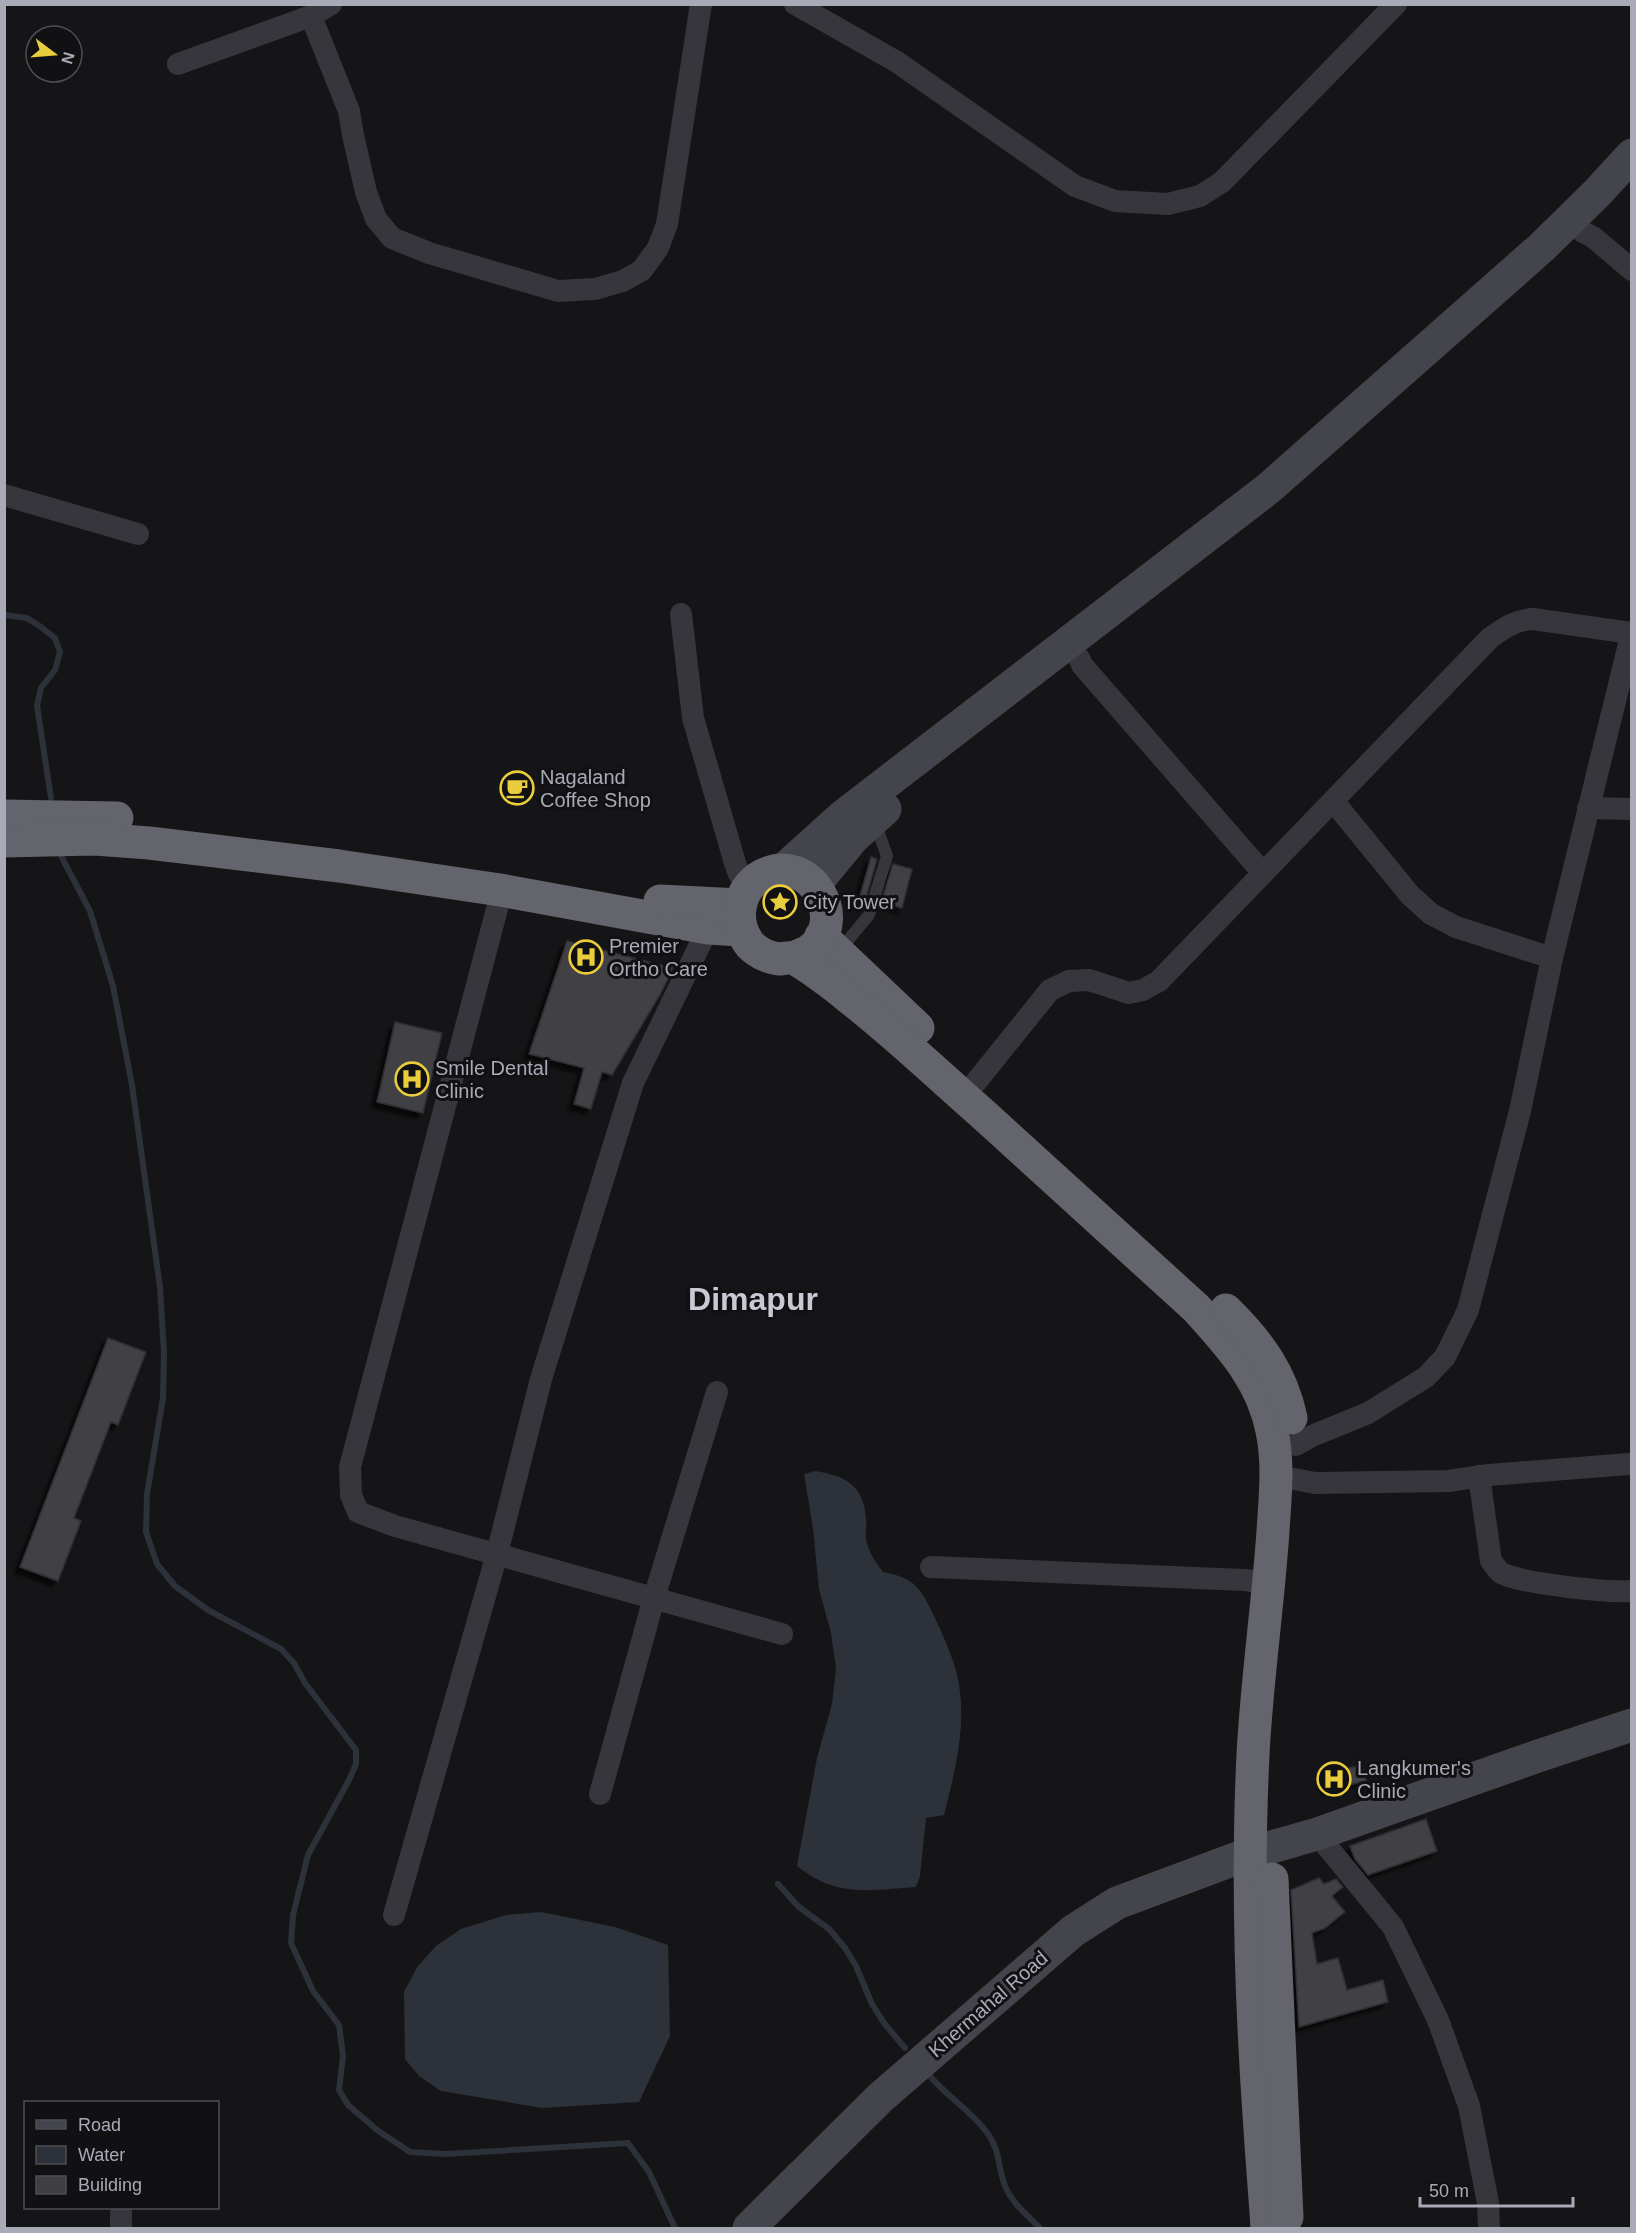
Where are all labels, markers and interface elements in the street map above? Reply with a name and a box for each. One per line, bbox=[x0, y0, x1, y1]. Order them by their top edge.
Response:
north arrow bbox=[24, 24, 84, 84]
text: N bbox=[58, 50, 78, 66]
place label: Nagaland Coffee Shop bbox=[540, 766, 651, 811]
cafe icon: Nagaland Coffee Shop bbox=[499, 770, 535, 806]
place icon: City Tower bbox=[762, 884, 798, 920]
place label: City Tower bbox=[803, 891, 896, 913]
place label: Premier Ortho Care bbox=[609, 935, 708, 980]
hospital icon: Premier Ortho Care bbox=[568, 939, 604, 975]
place label: Smile Dental Clinic bbox=[435, 1057, 548, 1102]
hospital icon: Smile Dental Clinic bbox=[394, 1061, 430, 1097]
district label: Dimapur bbox=[688, 1281, 818, 1317]
place label: Langkumer's Clinic bbox=[1357, 1757, 1471, 1802]
hospital icon: Langkumer's Clinic bbox=[1316, 1761, 1352, 1797]
street label: Khermahal Road bbox=[924, 1946, 1052, 2062]
legend bbox=[24, 2101, 219, 2209]
text: Road bbox=[78, 2115, 121, 2135]
text: Water bbox=[78, 2145, 125, 2165]
scale bar bbox=[1420, 2170, 1573, 2208]
text: Building bbox=[78, 2175, 142, 2195]
text: 50 m bbox=[1429, 2181, 1469, 2201]

